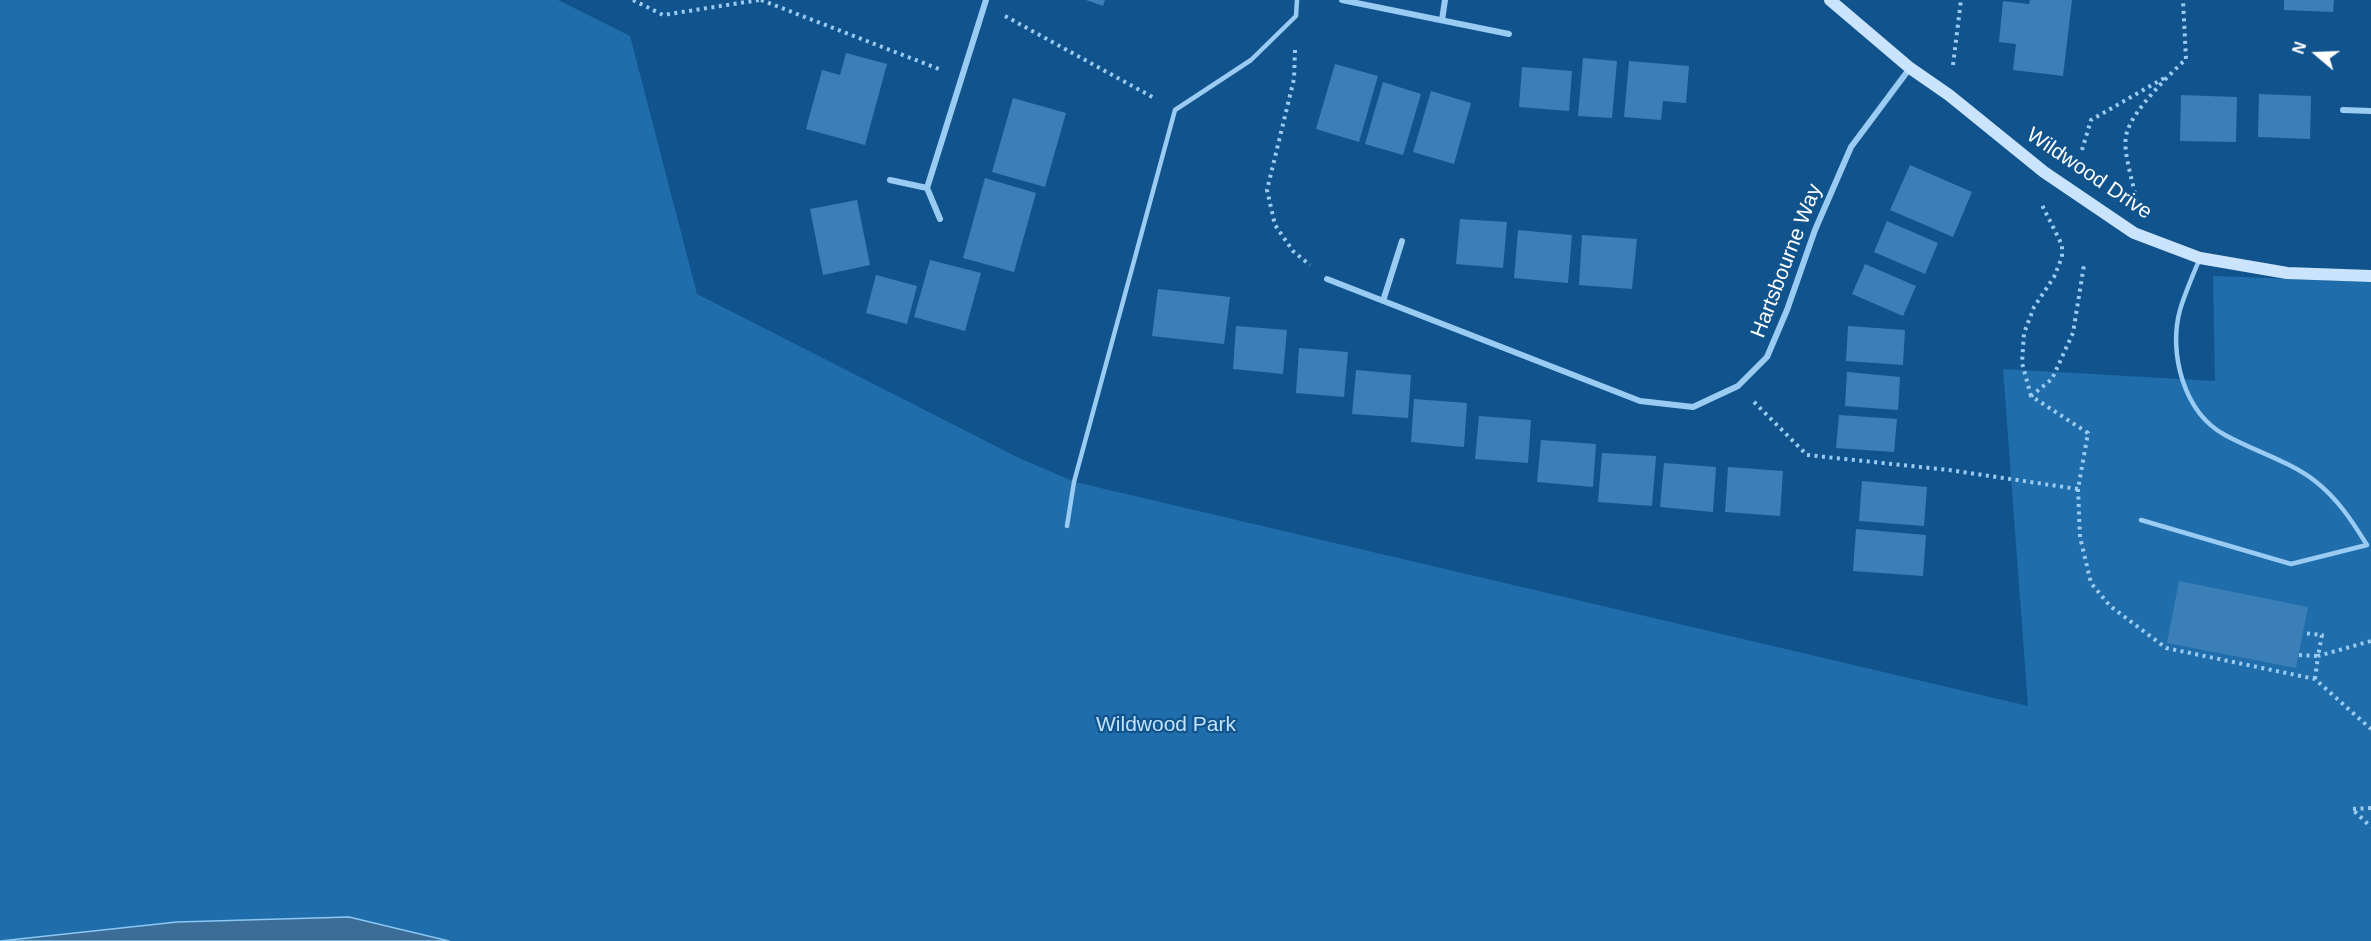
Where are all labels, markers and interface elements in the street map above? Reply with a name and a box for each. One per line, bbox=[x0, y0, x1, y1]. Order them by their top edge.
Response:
north arrow bbox=[2287, 24, 2347, 84]
text: N bbox=[2290, 40, 2309, 56]
street label: Wildwood Drive bbox=[2021, 123, 2157, 225]
street label: Hartsbourne Way bbox=[1746, 181, 1828, 341]
park label: Wildwood Park bbox=[1096, 712, 1236, 738]

